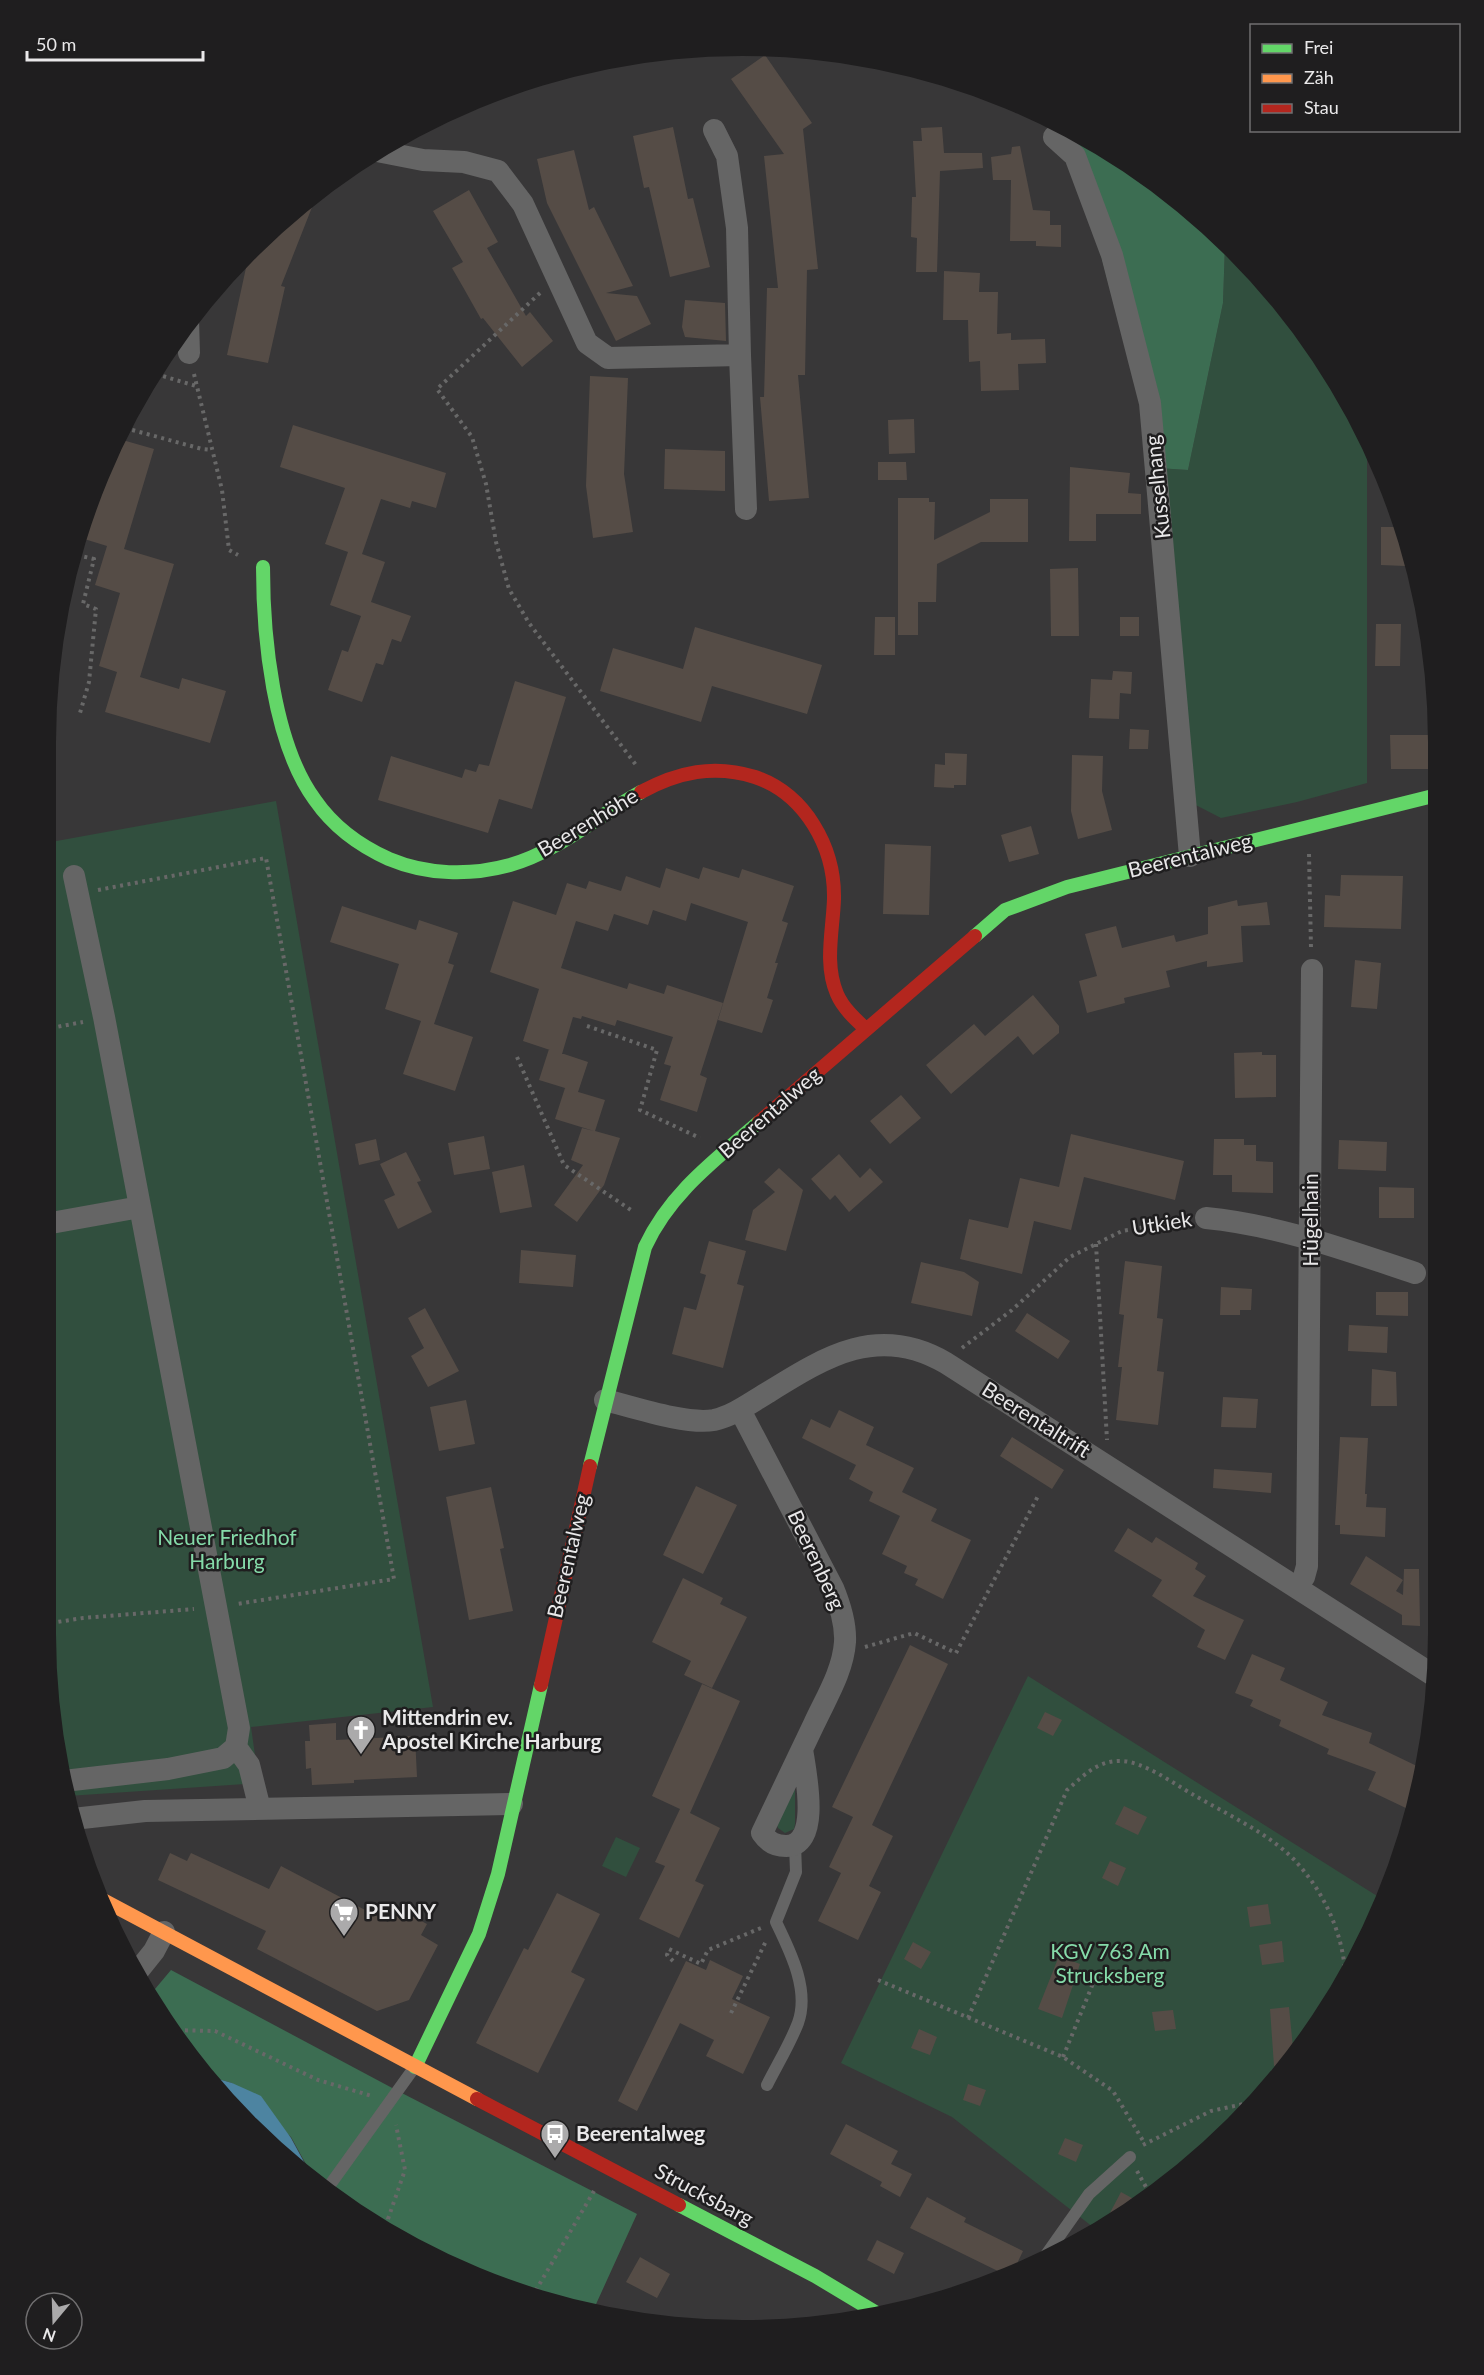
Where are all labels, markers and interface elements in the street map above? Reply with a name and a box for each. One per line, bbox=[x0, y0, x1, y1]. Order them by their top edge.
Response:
scale bar bbox=[27, 24, 202, 62]
legend bbox=[1250, 24, 1460, 132]
text: 50 m bbox=[36, 33, 76, 55]
text: Frei bbox=[1304, 36, 1333, 58]
text: Zäh bbox=[1304, 66, 1334, 88]
text: Stau bbox=[1304, 96, 1339, 118]
street label: Kusselhang bbox=[1139, 434, 1174, 540]
street label: Beerenhöhe bbox=[533, 782, 642, 861]
street label: Beerentalweg bbox=[1125, 827, 1254, 882]
street label: Beerentalweg bbox=[713, 1061, 825, 1163]
street label: Hügelhain bbox=[1297, 1173, 1322, 1267]
street label: Utkiek bbox=[1130, 1205, 1194, 1240]
street label: Beerentaltrift bbox=[978, 1376, 1096, 1462]
street label: Beerentalweg bbox=[541, 1491, 594, 1620]
street label: Beerenberg bbox=[783, 1506, 851, 1613]
park label: Neuer Friedhof Harburg bbox=[157, 1524, 297, 1573]
place label: Mittendrin ev. Apostel Kirche Harburg bbox=[381, 1704, 602, 1753]
church icon: Mittendrin ev. Apostel Kirche Harburg bbox=[345, 1714, 377, 1756]
supermarket icon: PENNY bbox=[328, 1896, 360, 1938]
place label: PENNY bbox=[365, 1898, 436, 1923]
park label: KGV 763 Am Strucksberg bbox=[1050, 1938, 1170, 1987]
bus stop icon: Beerentalweg bbox=[539, 2118, 571, 2160]
place label: Beerentalweg bbox=[576, 2120, 705, 2145]
street label: Strucksbarg bbox=[651, 2157, 758, 2230]
north arrow bbox=[24, 2291, 84, 2351]
text: N bbox=[40, 2325, 58, 2347]

